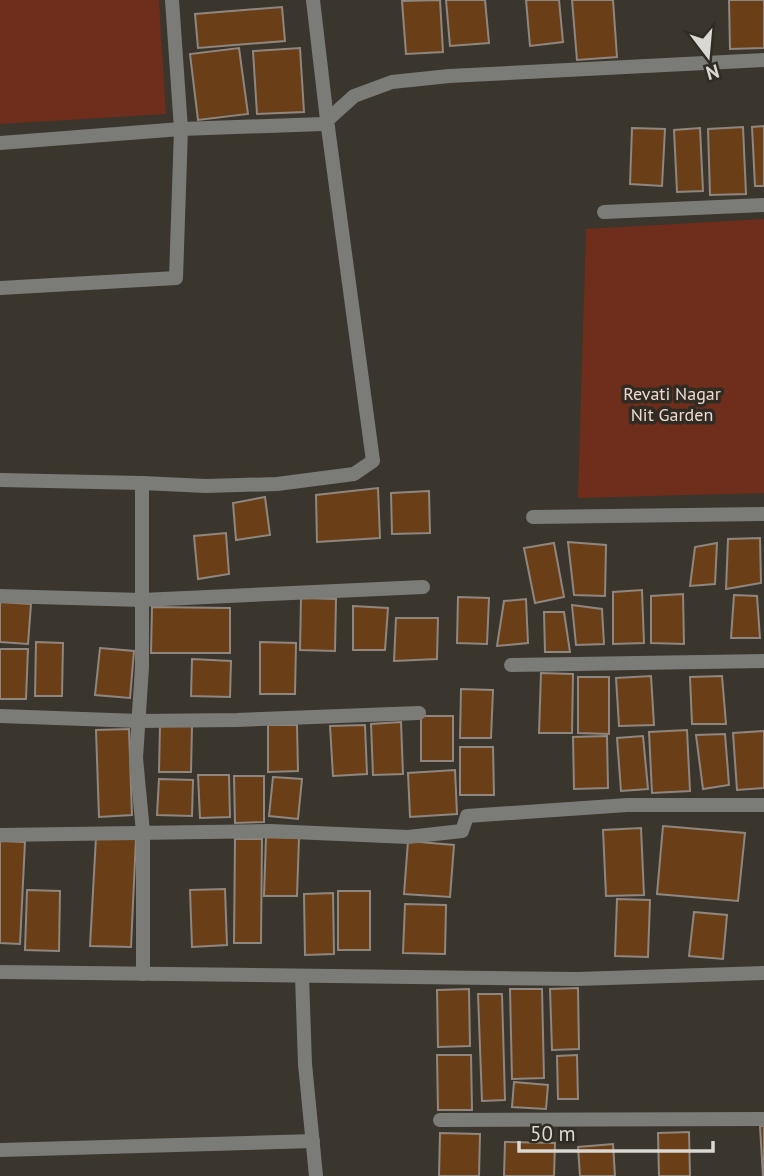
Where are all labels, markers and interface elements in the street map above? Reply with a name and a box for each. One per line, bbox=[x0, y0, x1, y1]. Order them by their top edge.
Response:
north arrow bbox=[673, 21, 743, 91]
text: N bbox=[703, 59, 722, 86]
park label: Revati Nagar Nit Garden bbox=[623, 382, 721, 426]
scale bar bbox=[519, 1110, 713, 1154]
text: 50 m bbox=[530, 1120, 576, 1147]

